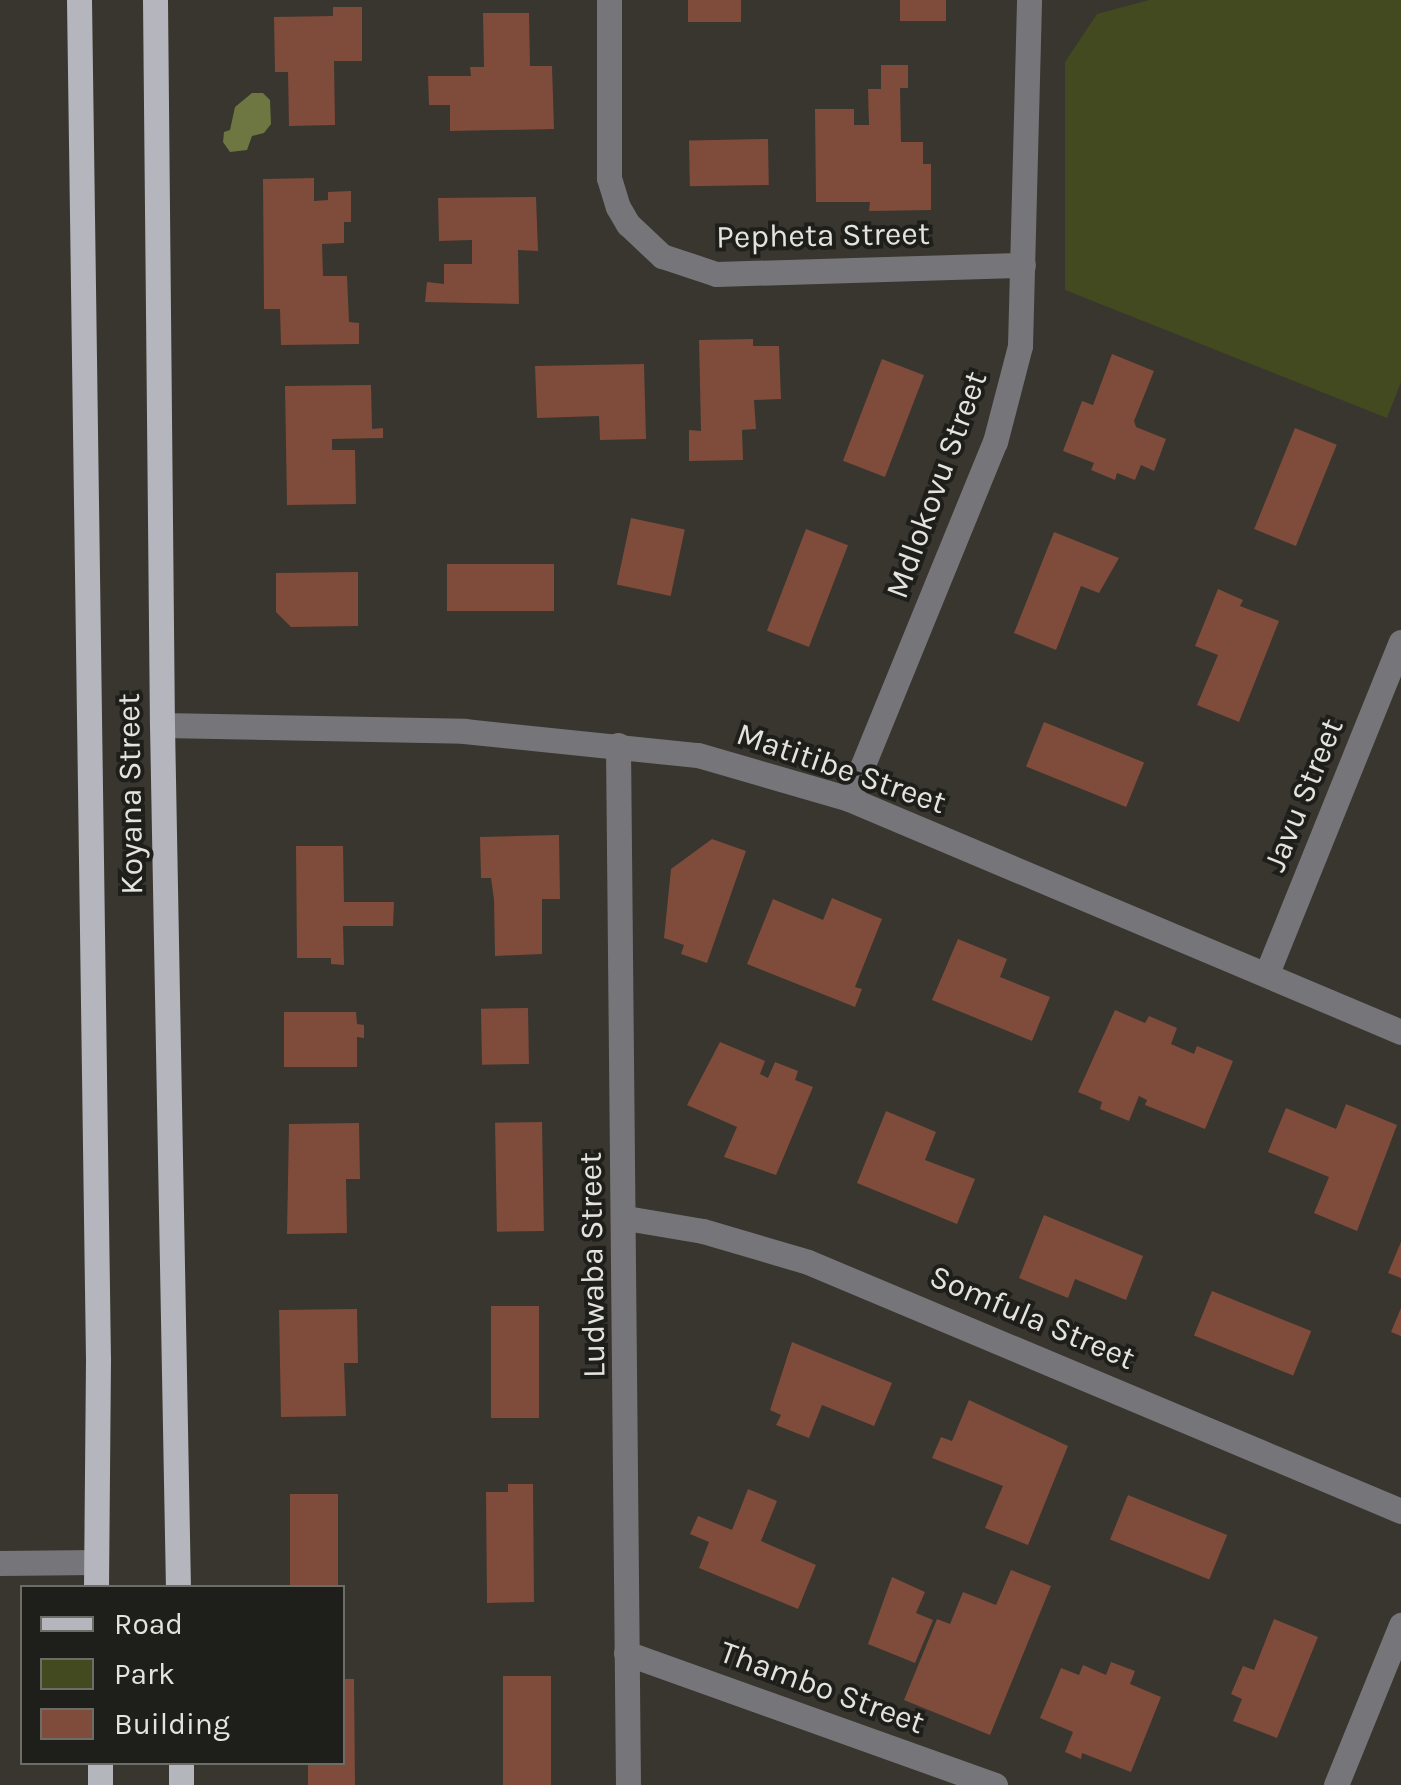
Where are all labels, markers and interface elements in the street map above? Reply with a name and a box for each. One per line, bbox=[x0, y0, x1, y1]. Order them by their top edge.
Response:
street label: Pepheta Street bbox=[716, 215, 930, 257]
street label: Mdlokovu Street bbox=[878, 366, 996, 604]
street label: Koyana Street bbox=[110, 693, 152, 895]
street label: Javu Street bbox=[1256, 713, 1352, 877]
street label: Matitibe Street bbox=[731, 715, 951, 823]
street label: Ludwaba Street bbox=[572, 1152, 614, 1378]
street label: Somfula Street bbox=[924, 1258, 1140, 1378]
legend bbox=[20, 1585, 345, 1765]
text: Road bbox=[114, 1606, 183, 1642]
street label: Thambo Street bbox=[715, 1633, 929, 1743]
text: Park bbox=[114, 1656, 175, 1692]
text: Building bbox=[114, 1706, 230, 1742]

